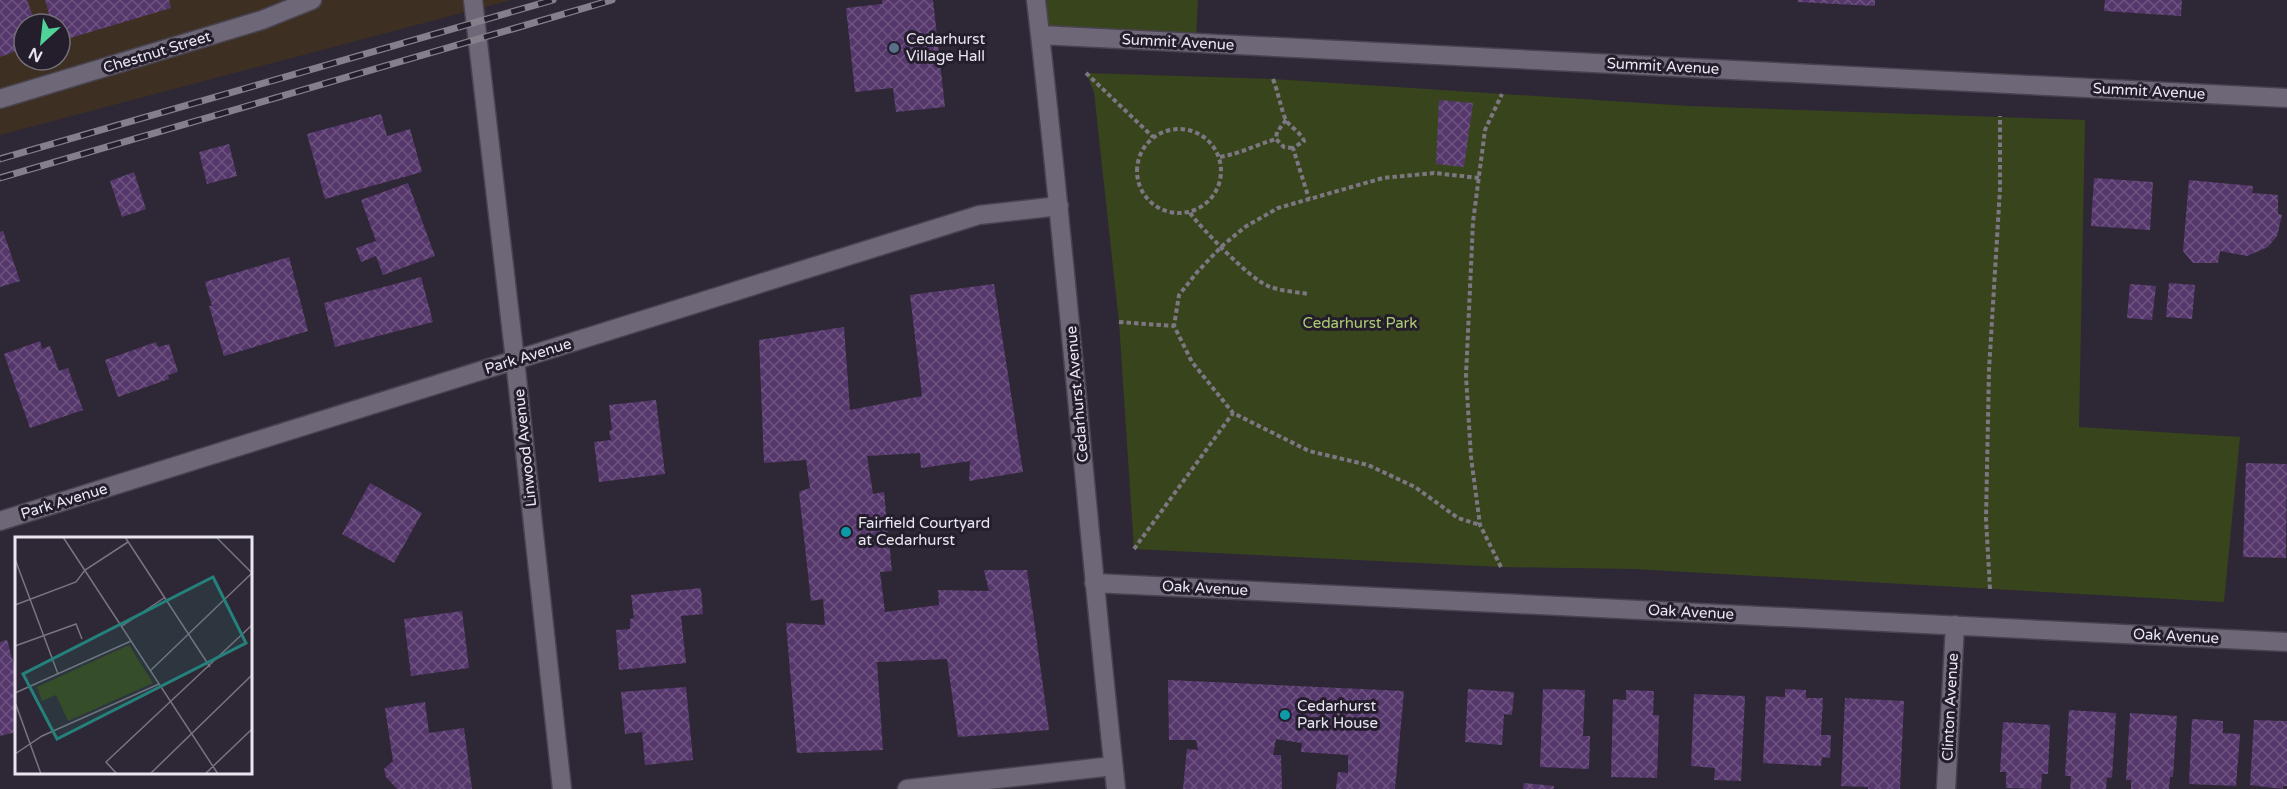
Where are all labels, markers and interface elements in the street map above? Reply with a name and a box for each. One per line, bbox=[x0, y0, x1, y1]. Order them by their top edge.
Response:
north arrow bbox=[12, 12, 72, 72]
street label: Chestnut Street bbox=[101, 27, 213, 77]
place label: Cedarhurst Village Hall bbox=[906, 30, 985, 65]
street label: Summit Avenue bbox=[1121, 30, 1235, 54]
marker: Cedarhurst Village Hall bbox=[887, 41, 901, 55]
text: N bbox=[25, 43, 46, 66]
street label: Summit Avenue bbox=[1606, 54, 1720, 78]
street label: Summit Avenue bbox=[2092, 79, 2206, 103]
park label: Cedarhurst Park bbox=[1302, 314, 1418, 332]
street label: Cedarhurst Avenue bbox=[1062, 325, 1092, 463]
street label: Park Avenue bbox=[483, 334, 573, 378]
street label: Linwood Avenue bbox=[510, 388, 540, 508]
street label: Park Avenue bbox=[19, 479, 109, 523]
place label: Fairfield Courtyard at Cedarhurst bbox=[858, 514, 990, 549]
marker: Fairfield Courtyard at Cedarhurst bbox=[839, 525, 853, 539]
inset map bbox=[15, 537, 252, 774]
street label: Oak Avenue bbox=[1161, 577, 1249, 599]
street label: Oak Avenue bbox=[1647, 601, 1735, 623]
street label: Oak Avenue bbox=[2132, 625, 2220, 647]
street label: Clinton Avenue bbox=[1938, 652, 1962, 762]
place label: Cedarhurst Park House bbox=[1297, 697, 1378, 732]
marker: Cedarhurst Park House bbox=[1278, 708, 1292, 722]

